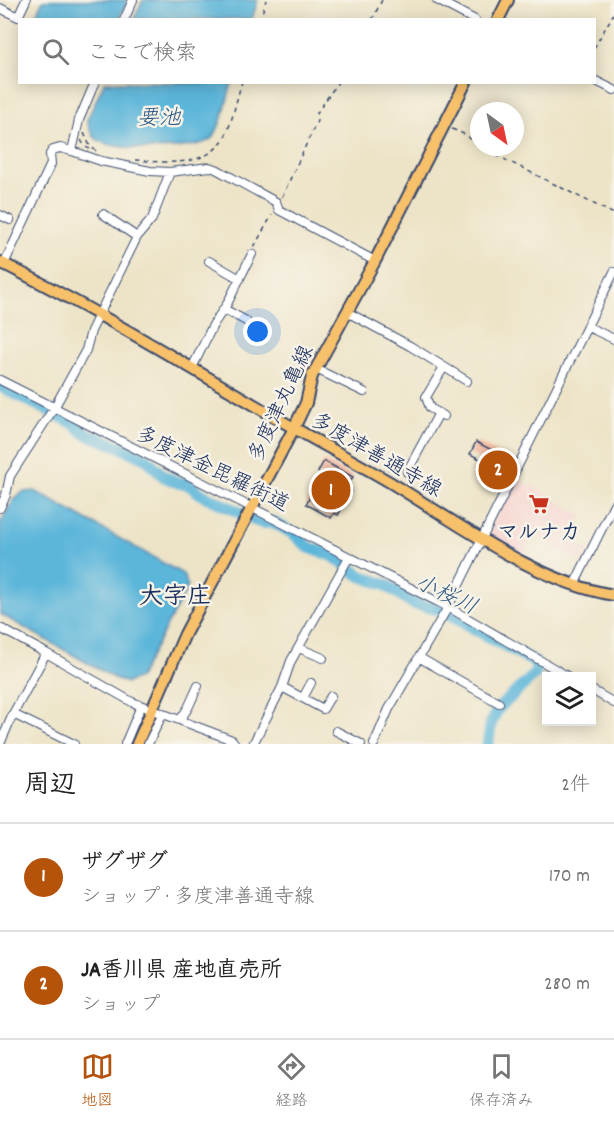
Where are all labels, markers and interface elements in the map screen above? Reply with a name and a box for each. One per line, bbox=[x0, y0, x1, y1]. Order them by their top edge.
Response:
search box bbox=[18, 18, 596, 84]
icon: search bbox=[39, 35, 72, 68]
text: ここで検索 bbox=[87, 39, 197, 70]
north arrow bbox=[470, 102, 524, 156]
water label: 要池 bbox=[137, 104, 182, 135]
your location bbox=[243, 317, 272, 346]
street label: 多度津丸亀線 bbox=[242, 341, 323, 468]
street label: 多度津善通寺線 bbox=[304, 407, 447, 506]
street label: 多度津金毘羅街道 bbox=[130, 420, 294, 521]
pin: 2 bbox=[478, 448, 518, 492]
pin: 1 bbox=[312, 468, 350, 512]
supermarket icon: マルナカ bbox=[527, 492, 551, 516]
place label: マルナカ bbox=[497, 519, 581, 549]
water label: 小桜川 bbox=[409, 568, 482, 624]
district label: 大字庄 bbox=[139, 581, 211, 615]
map controls bbox=[542, 672, 596, 726]
button: layers bbox=[542, 672, 596, 726]
text: 周辺 bbox=[24, 768, 76, 805]
text: 2件 bbox=[561, 772, 590, 800]
text: ザグザグ bbox=[81, 848, 168, 879]
text: 1 bbox=[41, 863, 46, 891]
text: 170 m bbox=[549, 863, 590, 891]
text: ショップ · 多度津善通寺線 bbox=[81, 884, 314, 912]
text: JA香川県 産地直売所 bbox=[81, 956, 282, 987]
text: 2 bbox=[39, 971, 48, 999]
text: 280 m bbox=[544, 971, 590, 999]
text: ショップ bbox=[81, 992, 160, 1020]
tab: 地図 bbox=[81, 1050, 114, 1113]
tab: 経路 bbox=[275, 1050, 308, 1113]
tab: 保存済み bbox=[469, 1050, 533, 1113]

